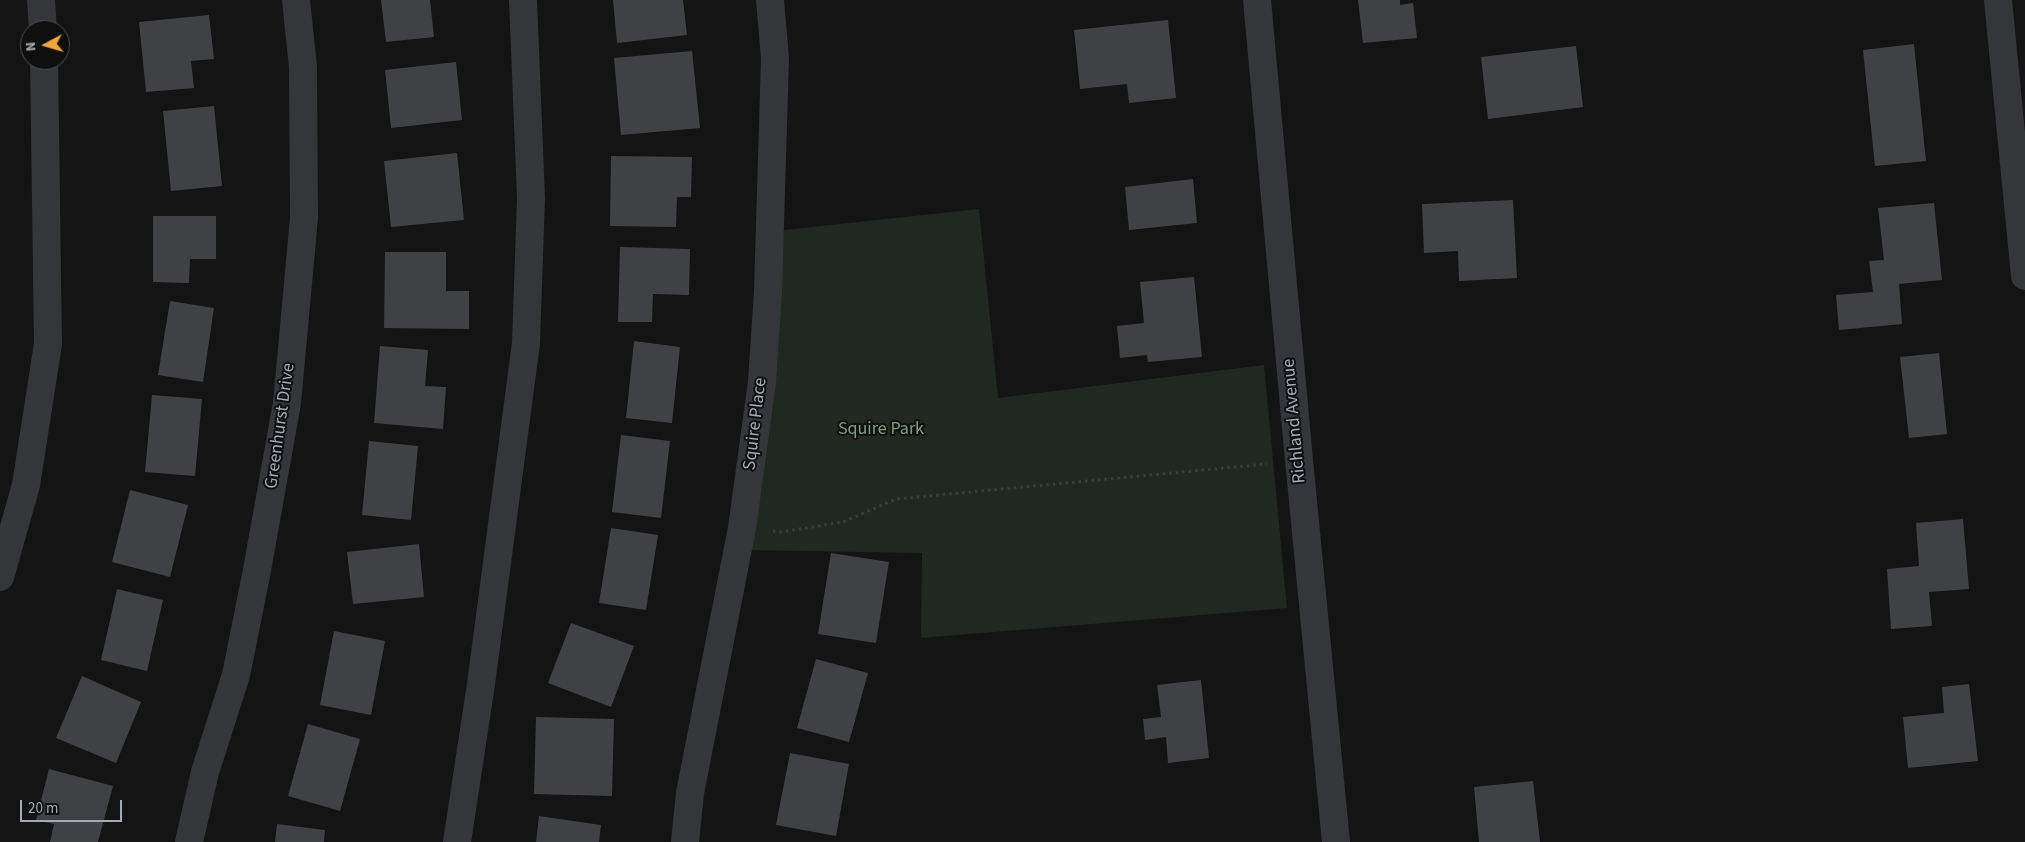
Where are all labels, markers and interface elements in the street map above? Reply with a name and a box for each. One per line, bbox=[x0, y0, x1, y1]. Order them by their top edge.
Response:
north arrow bbox=[20, 20, 70, 70]
text: N bbox=[21, 41, 42, 52]
street label: Richland Avenue bbox=[1279, 358, 1311, 484]
street label: Greenhurst Drive bbox=[262, 362, 300, 490]
street label: Squire Place bbox=[740, 377, 772, 471]
park label: Squire Park bbox=[838, 419, 924, 441]
scale bar bbox=[22, 790, 125, 822]
text: 20 m bbox=[28, 798, 58, 819]

